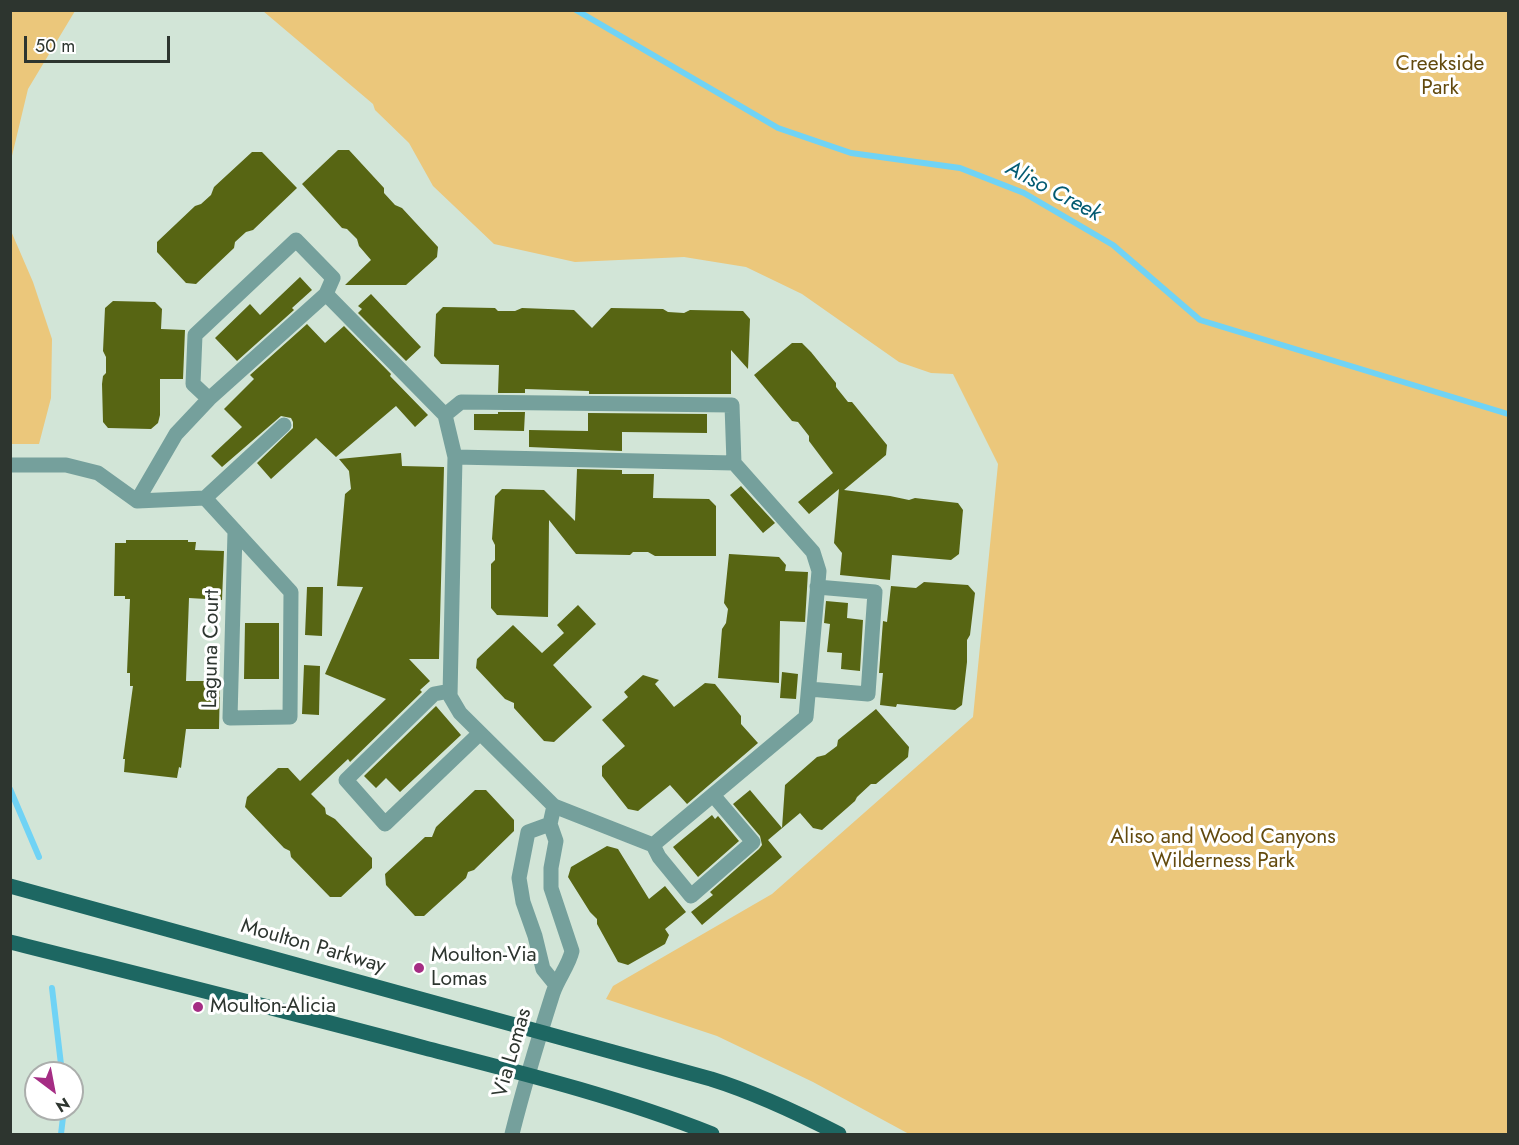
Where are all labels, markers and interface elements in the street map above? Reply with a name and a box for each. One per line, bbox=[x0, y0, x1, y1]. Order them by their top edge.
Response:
scale bar bbox=[27, 24, 172, 62]
text: 50 m bbox=[35, 33, 75, 59]
park label: Creekside Park bbox=[1396, 52, 1484, 102]
water label: Aliso Creek bbox=[1001, 156, 1105, 228]
street label: Laguna Court bbox=[198, 589, 226, 709]
park label: Aliso and Wood Canyons Wilderness Park bbox=[1110, 825, 1336, 875]
street label: Moulton Parkway bbox=[238, 914, 388, 980]
place label: Moulton-Via Lomas bbox=[431, 943, 537, 993]
marker: Moulton-Via Lomas bbox=[412, 961, 426, 975]
place label: Moulton-Alicia bbox=[210, 994, 336, 1020]
marker: Moulton-Alicia bbox=[191, 1000, 205, 1014]
street label: Via Lomas bbox=[488, 1006, 538, 1100]
north arrow bbox=[24, 1061, 84, 1121]
text: N bbox=[51, 1092, 74, 1118]

